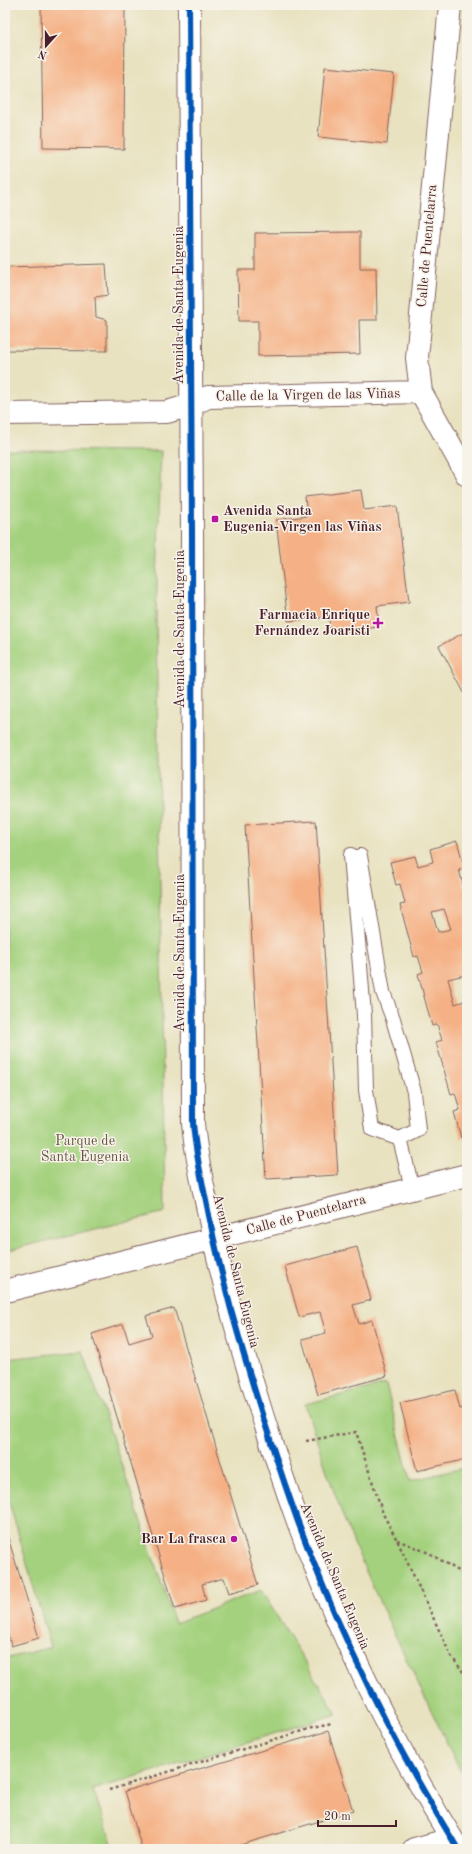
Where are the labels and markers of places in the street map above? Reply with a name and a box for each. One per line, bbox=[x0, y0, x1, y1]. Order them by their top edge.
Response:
place label: Avenida Santa Eugenia-Virgen las Viñas bbox=[223, 504, 381, 534]
marker: Avenida Santa Eugenia-Virgen las Viñas bbox=[210, 514, 220, 524]
place label: Farmacia Enrique Fernández Joaristi bbox=[254, 608, 370, 638]
marker: Farmacia Enrique Fernández Joaristi bbox=[373, 618, 383, 628]
place label: Bar La frasca bbox=[141, 1532, 226, 1546]
marker: Bar La frasca bbox=[229, 1534, 239, 1544]

